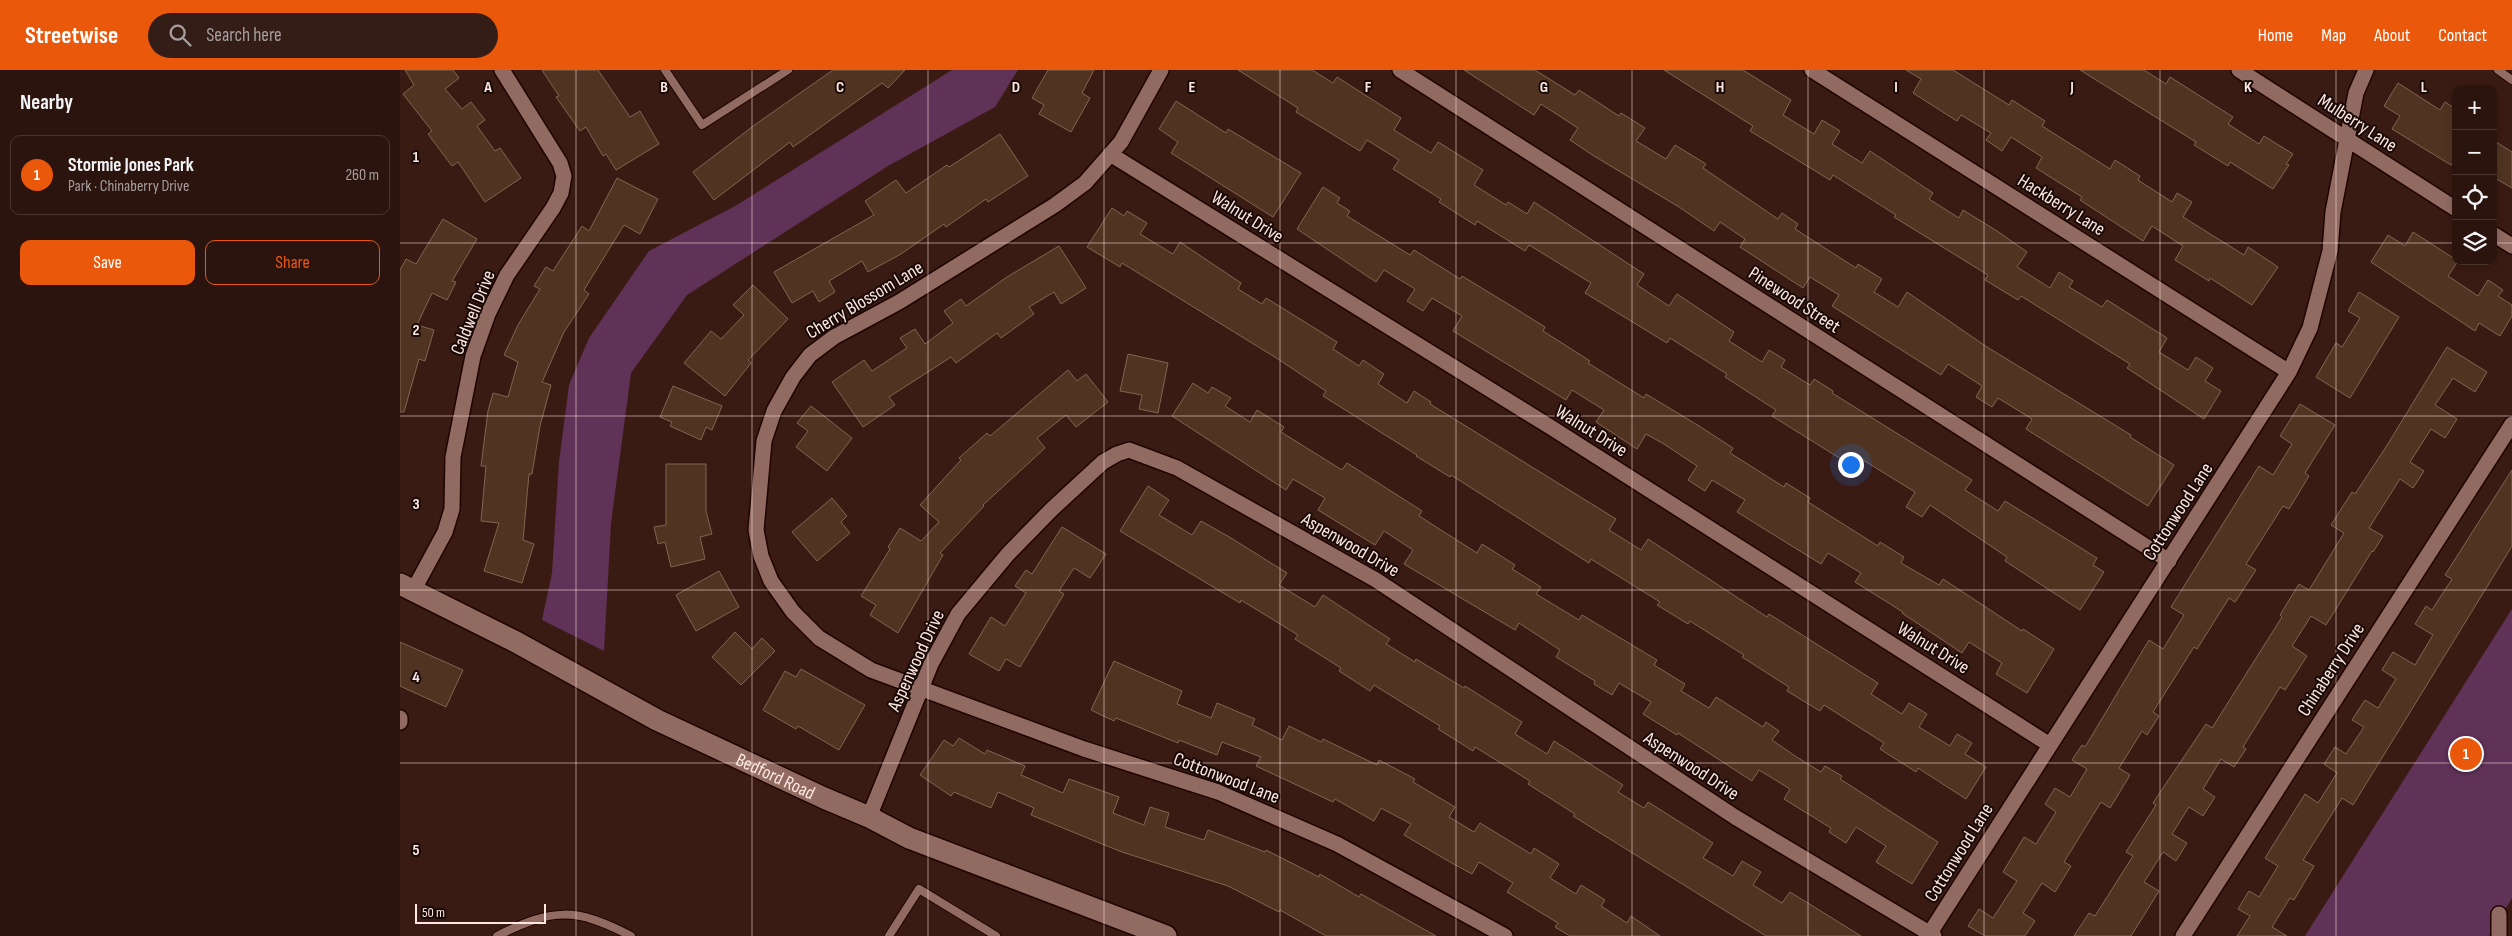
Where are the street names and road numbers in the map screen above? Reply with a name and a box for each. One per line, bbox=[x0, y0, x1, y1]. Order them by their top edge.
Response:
street label: Mulberry Lane bbox=[2313, 89, 2401, 157]
street label: Hackberry Lane bbox=[2013, 169, 2109, 241]
street label: Walnut Drive bbox=[1207, 186, 1288, 248]
street label: Cherry Blossom Lane bbox=[802, 256, 928, 344]
street label: Pinewood Street bbox=[1744, 262, 1845, 339]
street label: Caldwell Drive bbox=[446, 267, 501, 358]
street label: Walnut Drive bbox=[1551, 400, 1632, 462]
street label: Cottonwood Lane bbox=[2138, 459, 2218, 565]
street label: Aspenwood Drive bbox=[1296, 508, 1403, 583]
street label: Aspenwood Drive bbox=[882, 606, 950, 716]
street label: Walnut Drive bbox=[1893, 617, 1974, 679]
street label: Chinaberry Drive bbox=[2293, 619, 2370, 721]
street label: Aspenwood Drive bbox=[1638, 726, 1743, 806]
street label: Bedford Road bbox=[732, 748, 819, 805]
street label: Cottonwood Lane bbox=[1170, 748, 1283, 809]
street label: Cottonwood Lane bbox=[1920, 799, 1999, 906]

